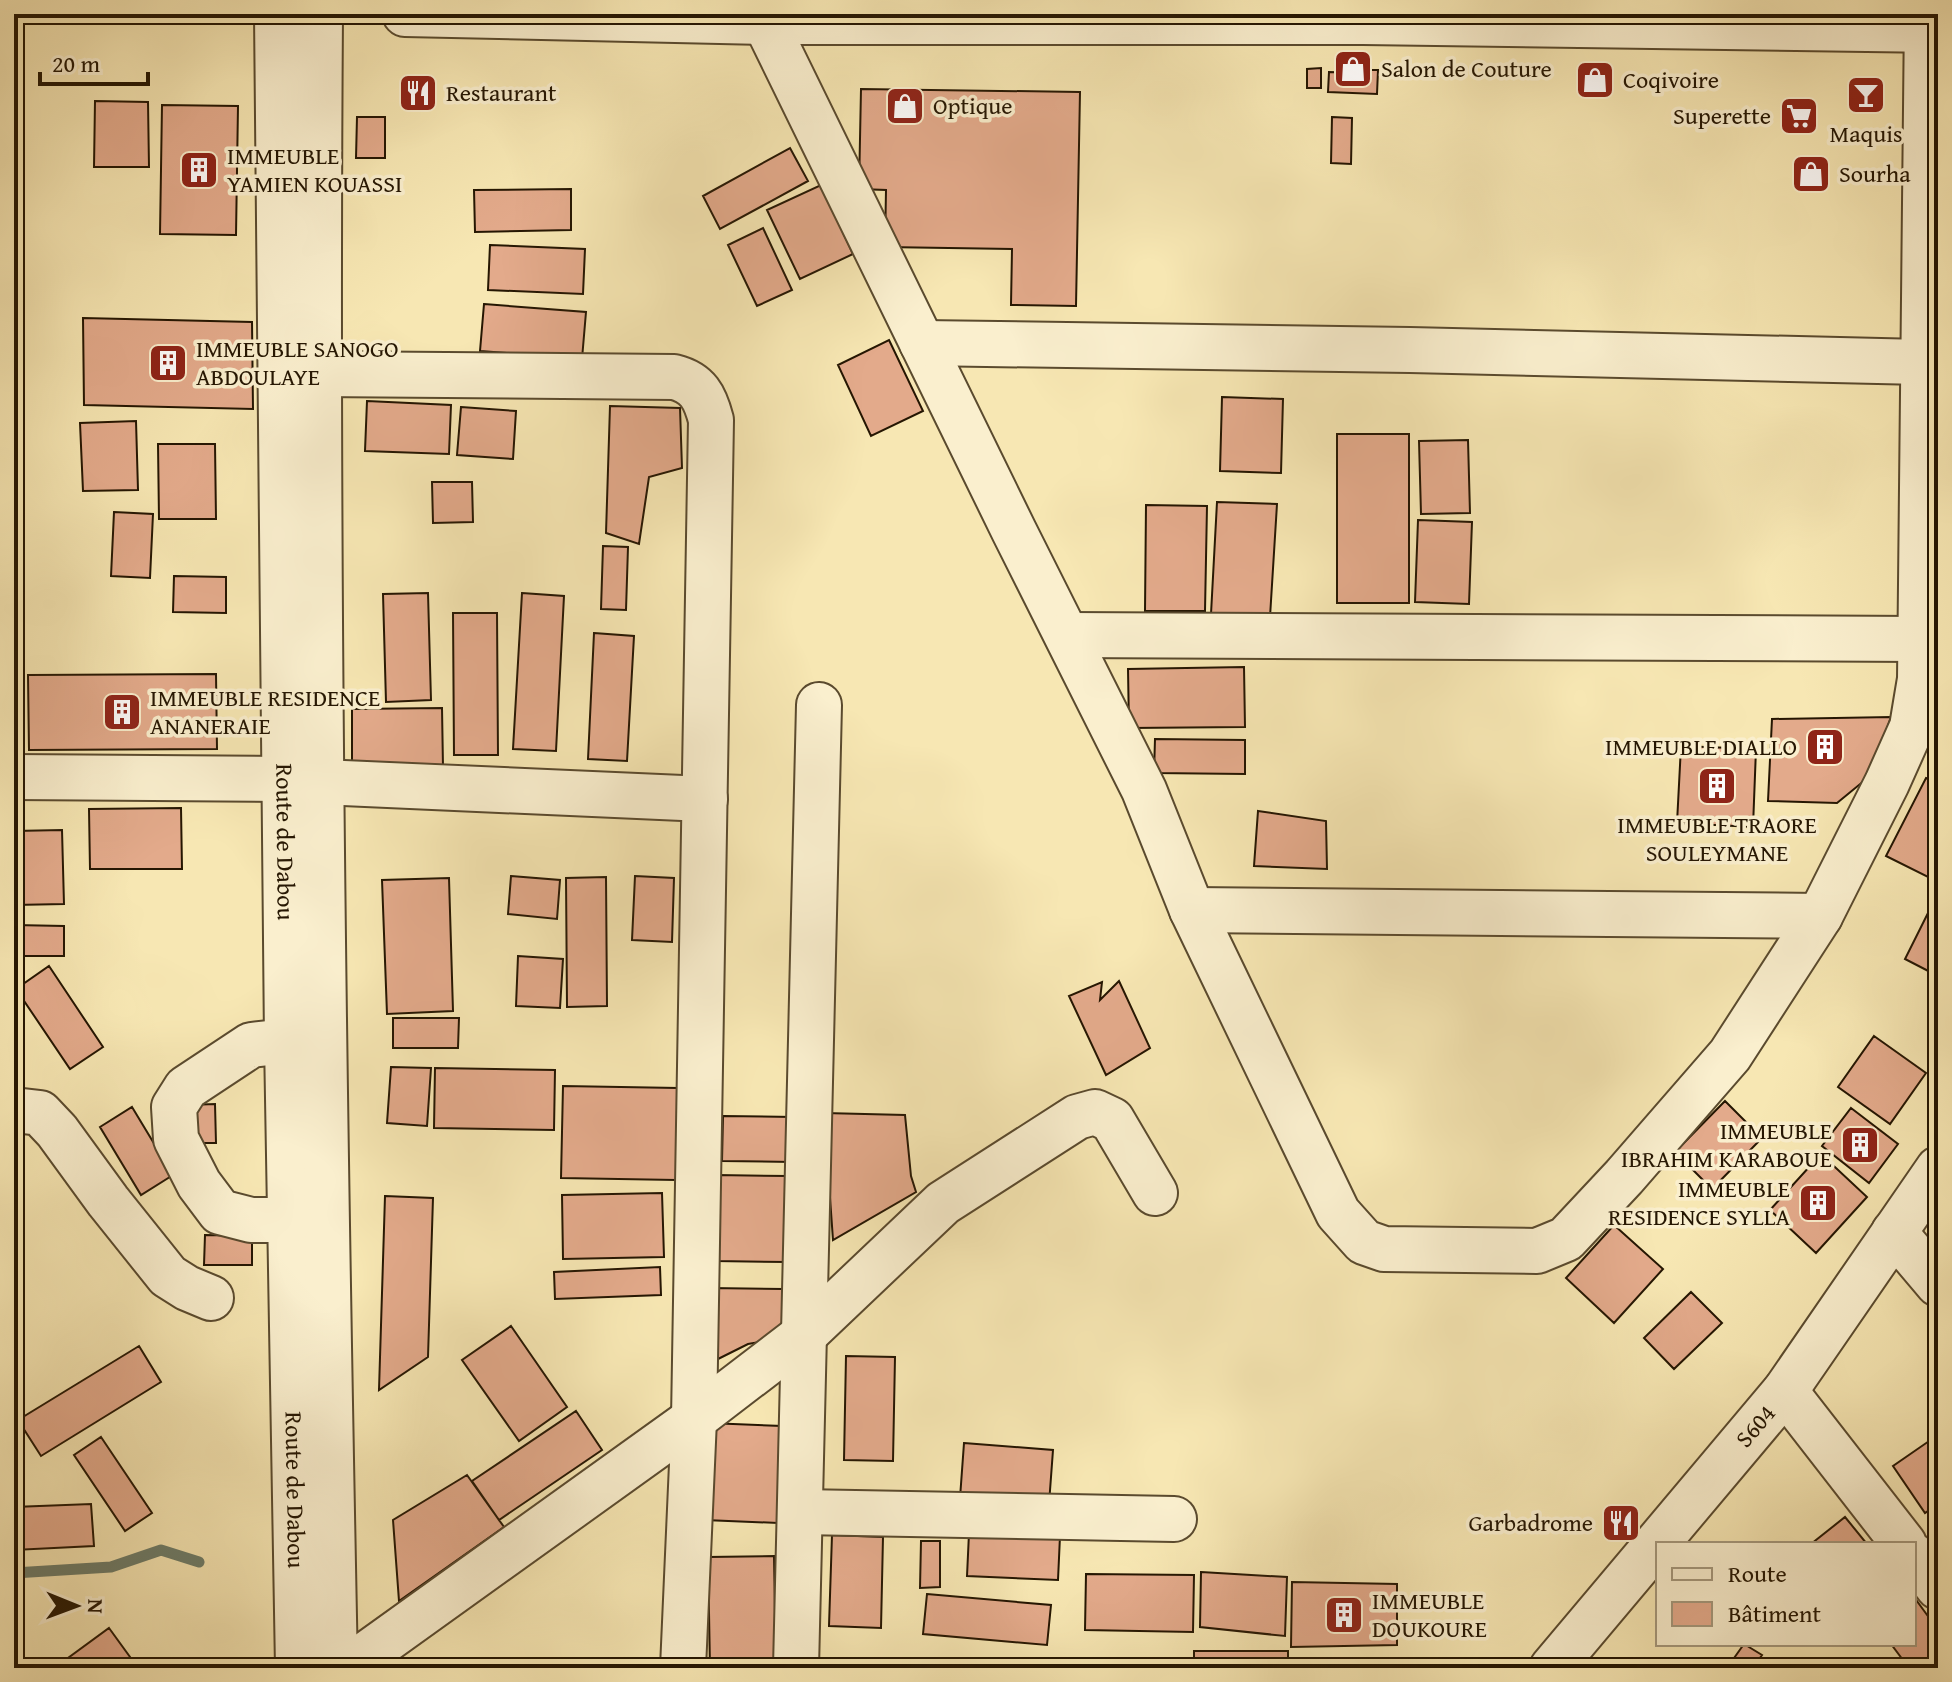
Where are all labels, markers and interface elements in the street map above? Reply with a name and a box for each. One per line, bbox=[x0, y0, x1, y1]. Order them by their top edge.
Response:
scale bar bbox=[40, 36, 148, 86]
text: 20 m bbox=[52, 46, 100, 81]
shop icon: Salon de Couture bbox=[1332, 48, 1374, 90]
place label: Salon de Couture bbox=[1381, 51, 1552, 86]
shop icon: Coqivoire bbox=[1574, 59, 1616, 101]
place label: Coqivoire bbox=[1623, 62, 1719, 97]
restaurant icon: Restaurant bbox=[397, 72, 439, 114]
bar icon: Maquis bbox=[1845, 74, 1887, 116]
place label: Restaurant bbox=[446, 75, 557, 110]
shop icon: Optique bbox=[884, 85, 926, 127]
place label: Optique bbox=[933, 88, 1013, 123]
supermarket icon: Superette bbox=[1778, 95, 1820, 137]
place label: Superette bbox=[1673, 98, 1771, 133]
place label: Maquis bbox=[1830, 116, 1902, 151]
place label: IMMEUBLE YAMIEN KOUASSI bbox=[227, 138, 402, 201]
building icon: IMMEUBLE YAMIEN KOUASSI bbox=[178, 149, 220, 191]
shop icon: Sourha bbox=[1790, 153, 1832, 195]
place label: Sourha bbox=[1839, 156, 1911, 191]
place label: IMMEUBLE SANOGO ABDOULAYE bbox=[196, 331, 399, 394]
building icon: IMMEUBLE SANOGO ABDOULAYE bbox=[147, 342, 189, 384]
place label: IMMEUBLE RESIDENCE ANANERAIE bbox=[150, 680, 380, 743]
building icon: IMMEUBLE RESIDENCE ANANERAIE bbox=[101, 691, 143, 733]
building icon: IMMEUBLE DIALLO bbox=[1804, 726, 1846, 768]
place label: IMMEUBLE DIALLO bbox=[1605, 729, 1797, 764]
street label: Route de Dabou bbox=[267, 763, 304, 921]
building icon: IMMEUBLE TRAORE SOULEYMANE bbox=[1696, 765, 1738, 807]
place label: IMMEUBLE TRAORE SOULEYMANE bbox=[1617, 807, 1817, 870]
place label: IMMEUBLE IBRAHIM KARABOUE bbox=[1621, 1113, 1832, 1176]
building icon: IMMEUBLE IBRAHIM KARABOUE bbox=[1839, 1124, 1881, 1166]
place label: IMMEUBLE RESIDENCE SYLLA bbox=[1608, 1171, 1790, 1234]
building icon: IMMEUBLE RESIDENCE SYLLA bbox=[1797, 1182, 1839, 1224]
street label: S604 bbox=[1727, 1397, 1783, 1455]
street label: Route de Dabou bbox=[277, 1411, 314, 1569]
restaurant icon: Garbadrome bbox=[1600, 1502, 1642, 1544]
place label: Garbadrome bbox=[1468, 1505, 1593, 1540]
legend bbox=[1656, 1542, 1916, 1646]
text: Route bbox=[1728, 1556, 1787, 1591]
north arrow bbox=[36, 1566, 116, 1646]
place label: IMMEUBLE DOUKOURE bbox=[1372, 1583, 1487, 1646]
building icon: IMMEUBLE DOUKOURE bbox=[1323, 1594, 1365, 1636]
text: Bâtiment bbox=[1728, 1596, 1822, 1631]
text: N bbox=[80, 1599, 112, 1614]

